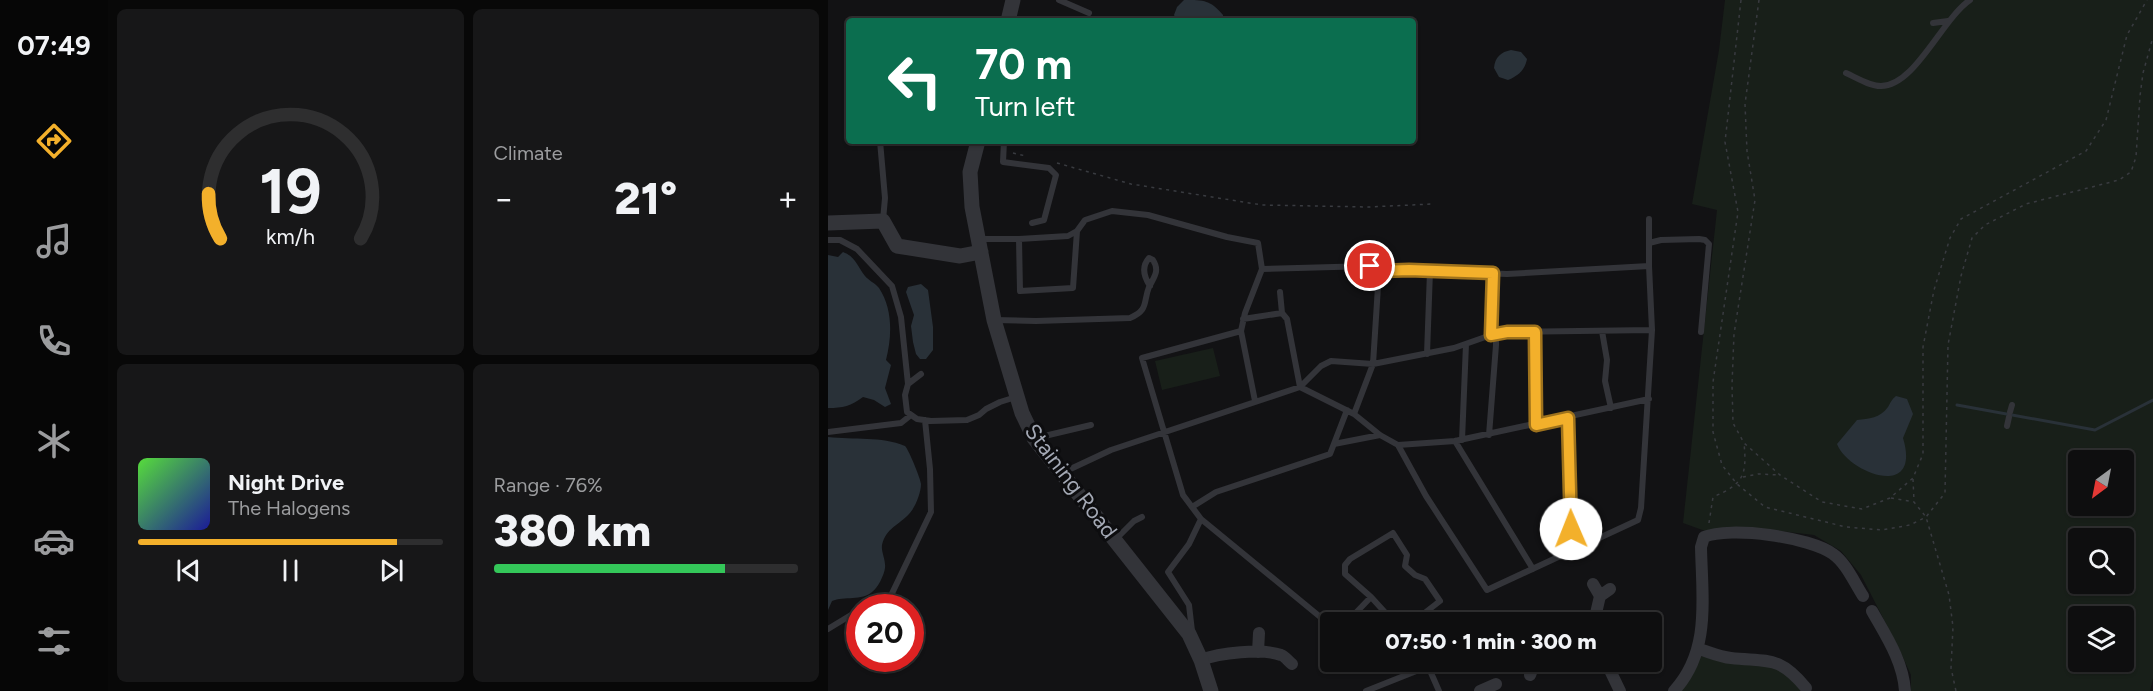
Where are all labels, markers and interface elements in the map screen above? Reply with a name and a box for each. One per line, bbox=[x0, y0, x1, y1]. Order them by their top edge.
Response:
text: 07:49 bbox=[17, 29, 91, 62]
text: 70 m bbox=[975, 39, 1072, 90]
icon: left bbox=[876, 42, 954, 120]
text: Turn left bbox=[975, 90, 1075, 123]
icon: directions bbox=[33, 120, 75, 162]
text: Climate bbox=[494, 141, 563, 165]
text: 19 bbox=[259, 154, 322, 229]
text: 21° bbox=[614, 171, 677, 225]
text: − bbox=[494, 179, 514, 218]
text: + bbox=[777, 179, 798, 218]
icon: music bbox=[33, 220, 75, 262]
text: km/h bbox=[266, 224, 315, 249]
pin bbox=[1344, 240, 1395, 291]
icon: arrive bbox=[1353, 249, 1386, 282]
icon: phone bbox=[33, 320, 75, 362]
street label: Staining Road bbox=[1019, 418, 1123, 544]
icon: climate bbox=[33, 420, 75, 462]
north arrow bbox=[2068, 450, 2134, 516]
map controls bbox=[2068, 450, 2134, 672]
text: Night Drive bbox=[228, 469, 344, 496]
text: Range · 76% bbox=[494, 473, 603, 497]
text: The Halogens bbox=[228, 496, 350, 520]
position arrow bbox=[1539, 497, 1603, 561]
text: 380 km bbox=[494, 503, 651, 557]
icon: car bbox=[33, 520, 75, 562]
button: search bbox=[2068, 528, 2134, 594]
icon: previous bbox=[172, 554, 205, 587]
icon: pause bbox=[274, 554, 307, 587]
icon: next bbox=[375, 554, 408, 587]
speed limit sign: 20 bbox=[846, 594, 924, 672]
button: layers bbox=[2068, 606, 2134, 672]
icon: filters bbox=[33, 620, 75, 662]
text: 07:50 · 1 min · 300 m bbox=[1385, 628, 1597, 655]

